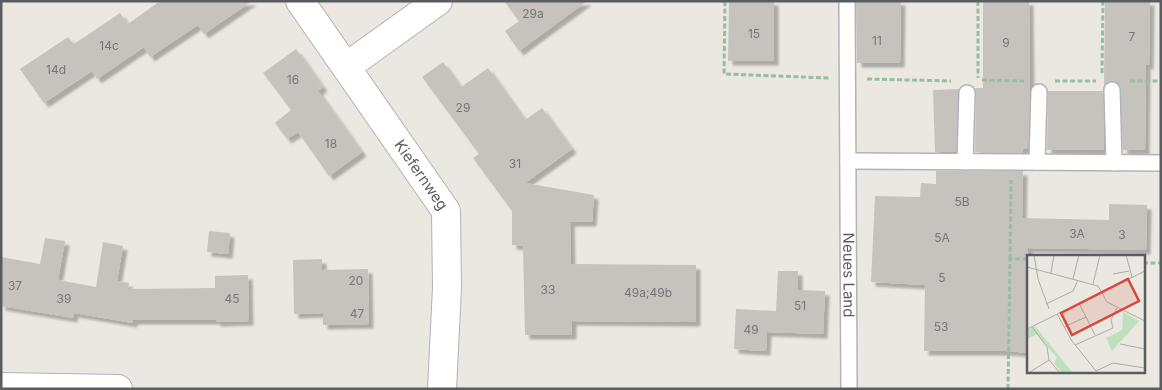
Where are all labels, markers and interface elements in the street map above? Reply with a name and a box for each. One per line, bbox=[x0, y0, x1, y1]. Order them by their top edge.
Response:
house number: 29a bbox=[522, 6, 544, 21]
house number: 15 bbox=[748, 26, 760, 41]
house number: 7 bbox=[1129, 29, 1136, 44]
house number: 11 bbox=[872, 33, 882, 48]
house number: 9 bbox=[1002, 35, 1010, 50]
house number: 14c bbox=[99, 38, 119, 53]
house number: 14d bbox=[46, 62, 66, 77]
house number: 16 bbox=[287, 72, 299, 87]
house number: 29 bbox=[456, 100, 470, 115]
house number: 18 bbox=[325, 136, 337, 151]
street label: Kiefernweg bbox=[390, 136, 452, 214]
house number: 31 bbox=[509, 156, 521, 171]
house number: 5B bbox=[954, 194, 970, 209]
house number: 3A bbox=[1069, 226, 1085, 241]
house number: 3 bbox=[1118, 227, 1126, 242]
house number: 5A bbox=[934, 230, 950, 245]
street label: Neues Land bbox=[839, 233, 859, 317]
inset map bbox=[1027, 255, 1144, 372]
house number: 5 bbox=[938, 270, 946, 285]
house number: 20 bbox=[349, 273, 363, 288]
house number: 37 bbox=[8, 278, 22, 293]
house number: 33 bbox=[541, 282, 555, 297]
house number: 49a;49b bbox=[624, 285, 672, 300]
house number: 39 bbox=[57, 291, 71, 306]
house number: 45 bbox=[224, 291, 240, 306]
house number: 51 bbox=[794, 298, 806, 313]
house number: 47 bbox=[350, 306, 364, 321]
house number: 53 bbox=[934, 319, 948, 334]
house number: 49 bbox=[743, 322, 759, 337]

